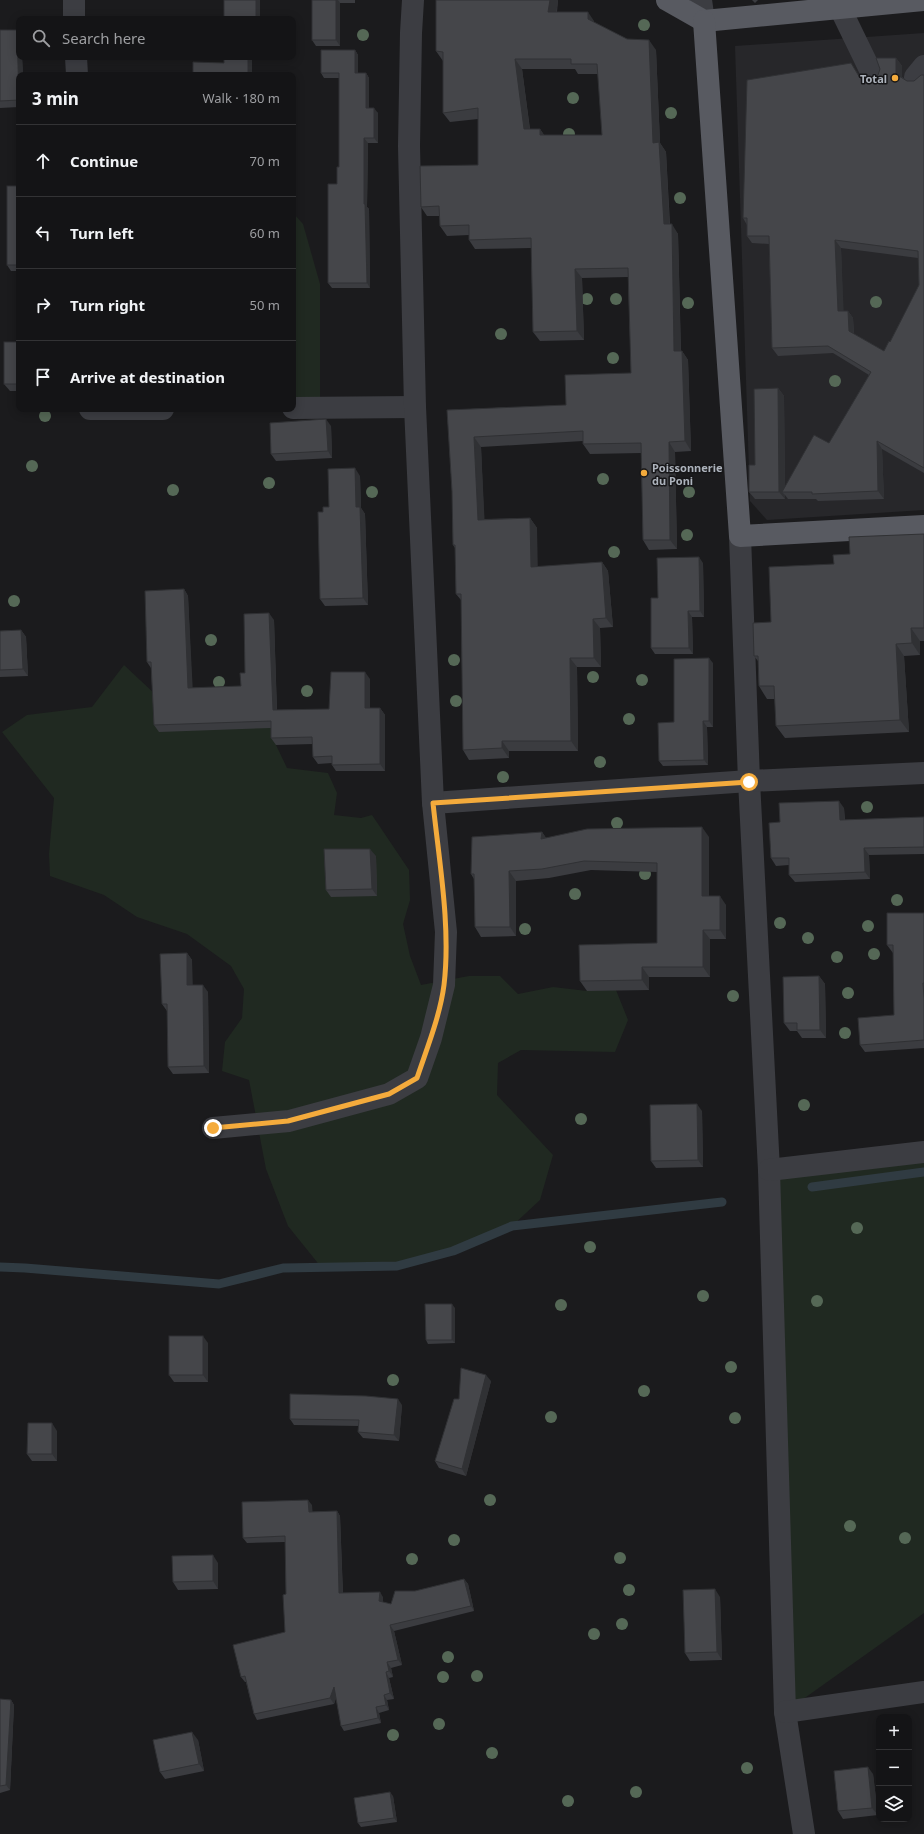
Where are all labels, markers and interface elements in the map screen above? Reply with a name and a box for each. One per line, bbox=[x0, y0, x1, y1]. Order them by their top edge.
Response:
search box bbox=[16, 16, 296, 60]
icon: search bbox=[30, 27, 52, 49]
text: Search here bbox=[62, 28, 145, 48]
place label: Total bbox=[860, 71, 887, 86]
marker: Total bbox=[890, 73, 900, 83]
text: 3 min bbox=[32, 87, 79, 110]
text: Walk · 180 m bbox=[202, 89, 280, 107]
icon: ahead bbox=[32, 150, 54, 172]
text: Continue bbox=[70, 151, 138, 171]
text: 70 m bbox=[250, 152, 280, 170]
icon: left bbox=[32, 222, 54, 244]
text: Turn left bbox=[70, 223, 134, 243]
text: 60 m bbox=[250, 224, 280, 242]
icon: right bbox=[32, 294, 54, 316]
text: Turn right bbox=[70, 295, 145, 315]
text: 50 m bbox=[250, 296, 280, 314]
icon: arrive bbox=[32, 366, 54, 388]
text: Arrive at destination bbox=[70, 367, 225, 387]
place label: Poissonnerie du Poni bbox=[652, 460, 723, 488]
marker: Poissonnerie du Poni bbox=[639, 468, 649, 478]
route start bbox=[740, 773, 758, 791]
route end bbox=[204, 1119, 222, 1137]
map controls bbox=[876, 1714, 912, 1822]
button: + bbox=[876, 1714, 912, 1750]
button: − bbox=[876, 1750, 912, 1786]
button: layers bbox=[876, 1786, 912, 1822]

